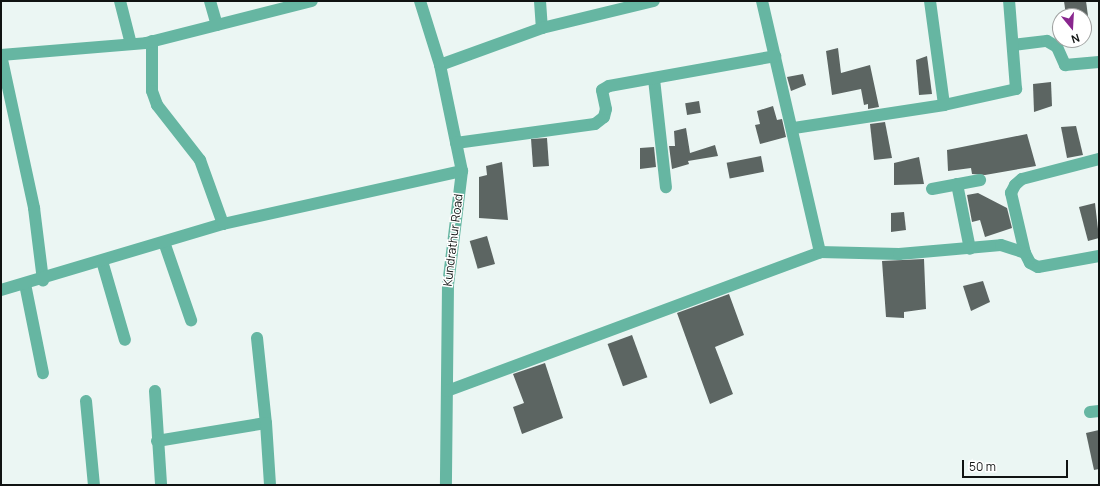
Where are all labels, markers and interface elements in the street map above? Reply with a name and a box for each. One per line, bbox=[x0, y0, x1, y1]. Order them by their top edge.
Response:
north arrow bbox=[1052, 8, 1092, 48]
text: N bbox=[1069, 31, 1082, 47]
street label: Kundrathur Road bbox=[440, 193, 466, 287]
scale bar bbox=[964, 452, 1070, 478]
text: 50 m bbox=[969, 458, 996, 475]

